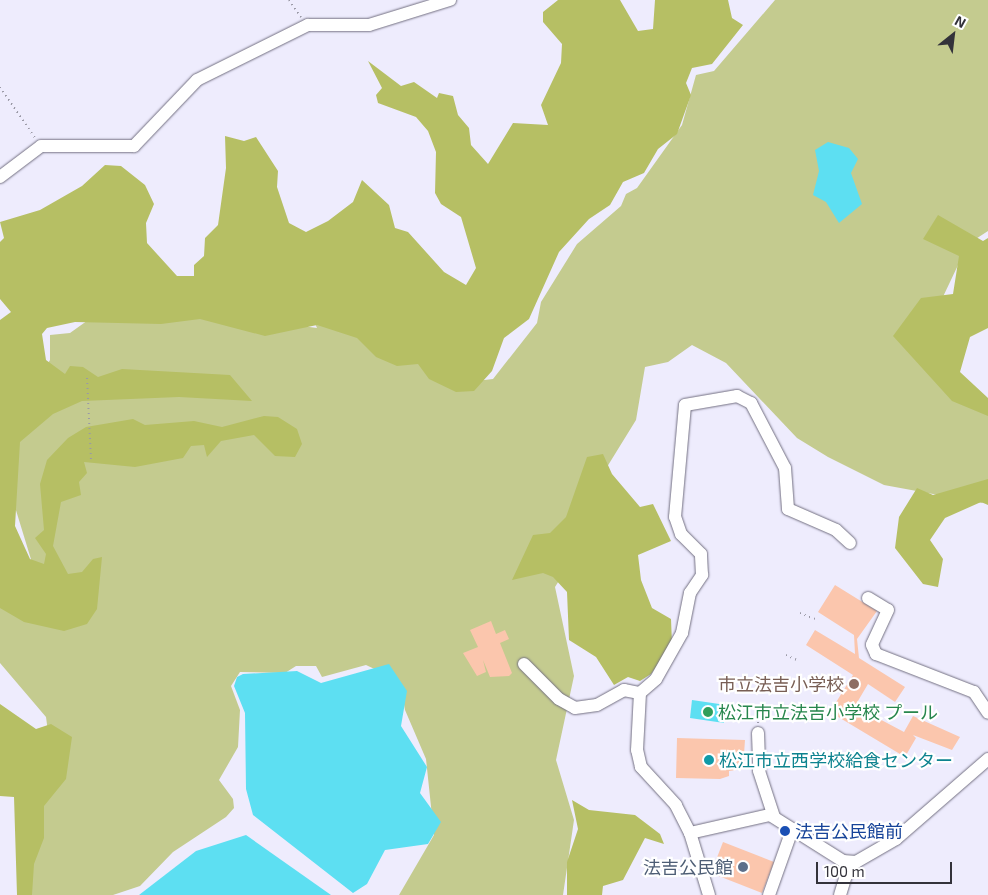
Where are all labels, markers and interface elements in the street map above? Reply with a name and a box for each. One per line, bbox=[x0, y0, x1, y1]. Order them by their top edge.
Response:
north arrow bbox=[928, 10, 978, 60]
text: N bbox=[952, 12, 969, 31]
place label: 市立法吉小学校 bbox=[718, 673, 844, 695]
marker: 市立法吉小学校 bbox=[848, 678, 860, 690]
place label: 松江市立法吉小学校 プール bbox=[718, 701, 938, 723]
marker: 松江市立法吉小学校 プール bbox=[702, 706, 714, 718]
place label: 松江市立西学校給食センター bbox=[719, 749, 953, 771]
marker: 松江市立西学校給食センター bbox=[703, 754, 715, 766]
place label: 法吉公民館前 bbox=[795, 820, 903, 842]
marker: 法吉公民館前 bbox=[779, 825, 791, 837]
scale bar bbox=[818, 852, 954, 884]
place label: 法吉公民館 bbox=[643, 856, 733, 878]
marker: 法吉公民館 bbox=[737, 861, 749, 873]
text: 100 m bbox=[824, 862, 865, 880]

